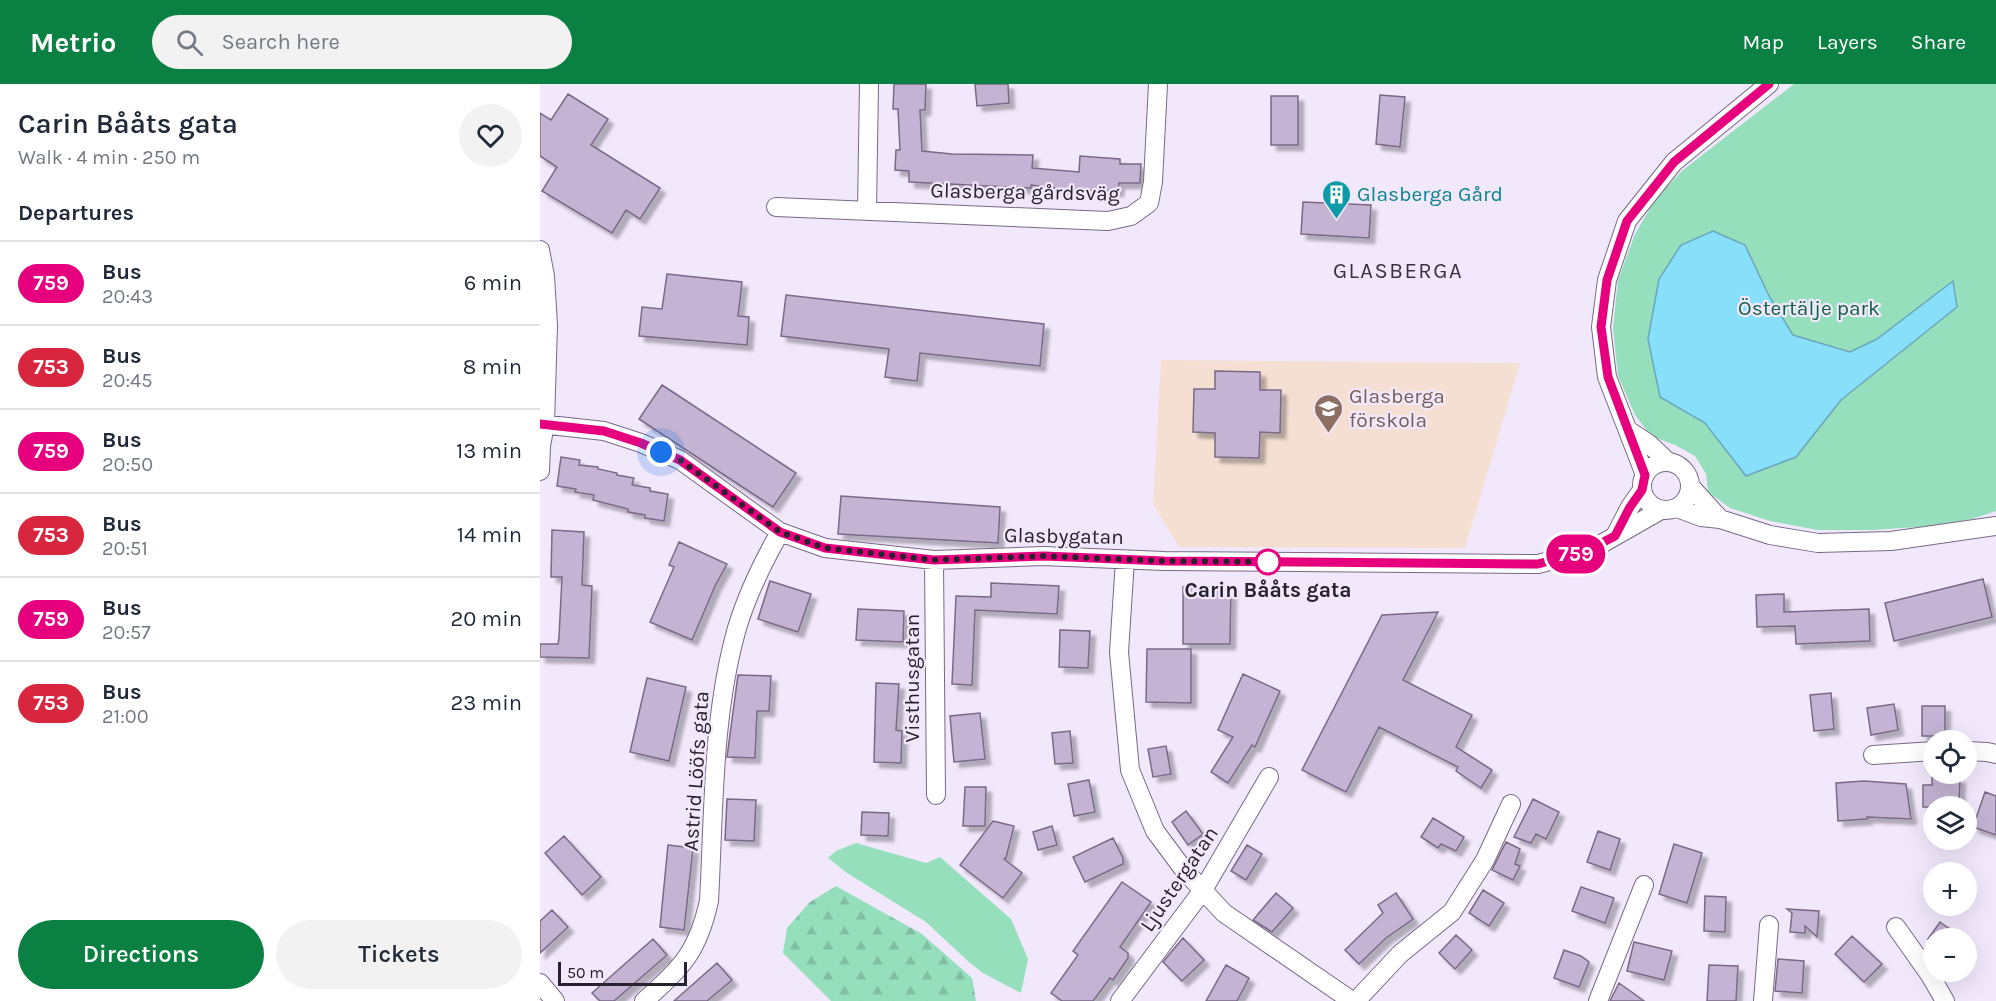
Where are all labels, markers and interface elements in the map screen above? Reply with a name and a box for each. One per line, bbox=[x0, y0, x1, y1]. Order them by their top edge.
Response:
search box bbox=[152, 15, 572, 69]
text: Metrio bbox=[30, 26, 116, 59]
icon: search bbox=[173, 26, 206, 59]
text: Search here bbox=[221, 29, 340, 55]
text: Map bbox=[1742, 30, 1784, 54]
text: Layers bbox=[1817, 30, 1878, 54]
text: Share bbox=[1911, 30, 1966, 54]
button: heart bbox=[459, 104, 522, 167]
text: Carin Bååts gata bbox=[18, 107, 238, 140]
text: Walk · 4 min · 250 m bbox=[18, 146, 200, 169]
street label: Glasberga gårdsväg bbox=[930, 178, 1120, 206]
building icon: Glasberga Gård bbox=[1320, 178, 1352, 220]
place label: Glasberga Gård bbox=[1357, 182, 1503, 206]
text: Departures bbox=[18, 200, 134, 226]
district label: GLASBERGA bbox=[1333, 258, 1463, 284]
text: Bus bbox=[102, 259, 142, 285]
text: 6 min bbox=[464, 270, 522, 296]
text: 759 bbox=[33, 271, 69, 295]
text: 20:43 bbox=[102, 285, 153, 308]
park label: Östertälje park bbox=[1738, 296, 1880, 320]
text: Bus bbox=[102, 343, 142, 369]
text: 8 min bbox=[463, 354, 522, 380]
text: 753 bbox=[33, 355, 69, 379]
text: 20:45 bbox=[102, 369, 153, 392]
place label: Glasberga förskola bbox=[1349, 384, 1445, 432]
school or university icon: Glasberga förskola bbox=[1312, 392, 1344, 434]
text: Bus bbox=[102, 427, 142, 453]
your location bbox=[646, 437, 676, 467]
text: 13 min bbox=[456, 438, 522, 464]
text: 759 bbox=[33, 439, 69, 463]
text: 20:50 bbox=[102, 453, 153, 476]
text: Bus bbox=[102, 511, 142, 537]
text: 14 min bbox=[457, 522, 522, 548]
text: 753 bbox=[33, 523, 69, 547]
street label: Glasbygatan bbox=[1004, 523, 1124, 549]
line badge: 759 bbox=[1542, 534, 1610, 574]
text: 20:51 bbox=[102, 537, 148, 560]
text: 759 bbox=[1558, 542, 1594, 566]
marker: Carin Bååts gata bbox=[1255, 549, 1281, 575]
place label: Carin Bååts gata bbox=[1184, 578, 1352, 602]
text: Bus bbox=[102, 595, 142, 621]
text: 20 min bbox=[451, 606, 522, 632]
text: 759 bbox=[33, 607, 69, 631]
street label: Visthusgatan bbox=[900, 614, 924, 742]
text: 20:57 bbox=[102, 621, 151, 644]
text: Bus bbox=[102, 679, 142, 705]
text: 23 min bbox=[451, 690, 522, 716]
street label: Astrid Lööfs gata bbox=[678, 690, 714, 852]
text: 753 bbox=[33, 691, 69, 715]
text: 21:00 bbox=[102, 705, 149, 728]
map controls bbox=[1923, 730, 1977, 982]
button: locate bbox=[1923, 730, 1977, 784]
button: layers bbox=[1923, 796, 1977, 850]
street label: Ljustergatan bbox=[1135, 822, 1223, 936]
button: + bbox=[1923, 862, 1977, 916]
button: Directions bbox=[18, 920, 264, 989]
button: Tickets bbox=[276, 920, 522, 989]
button: − bbox=[1923, 928, 1977, 982]
scale bar bbox=[558, 959, 687, 986]
text: 50 m bbox=[567, 963, 604, 982]

